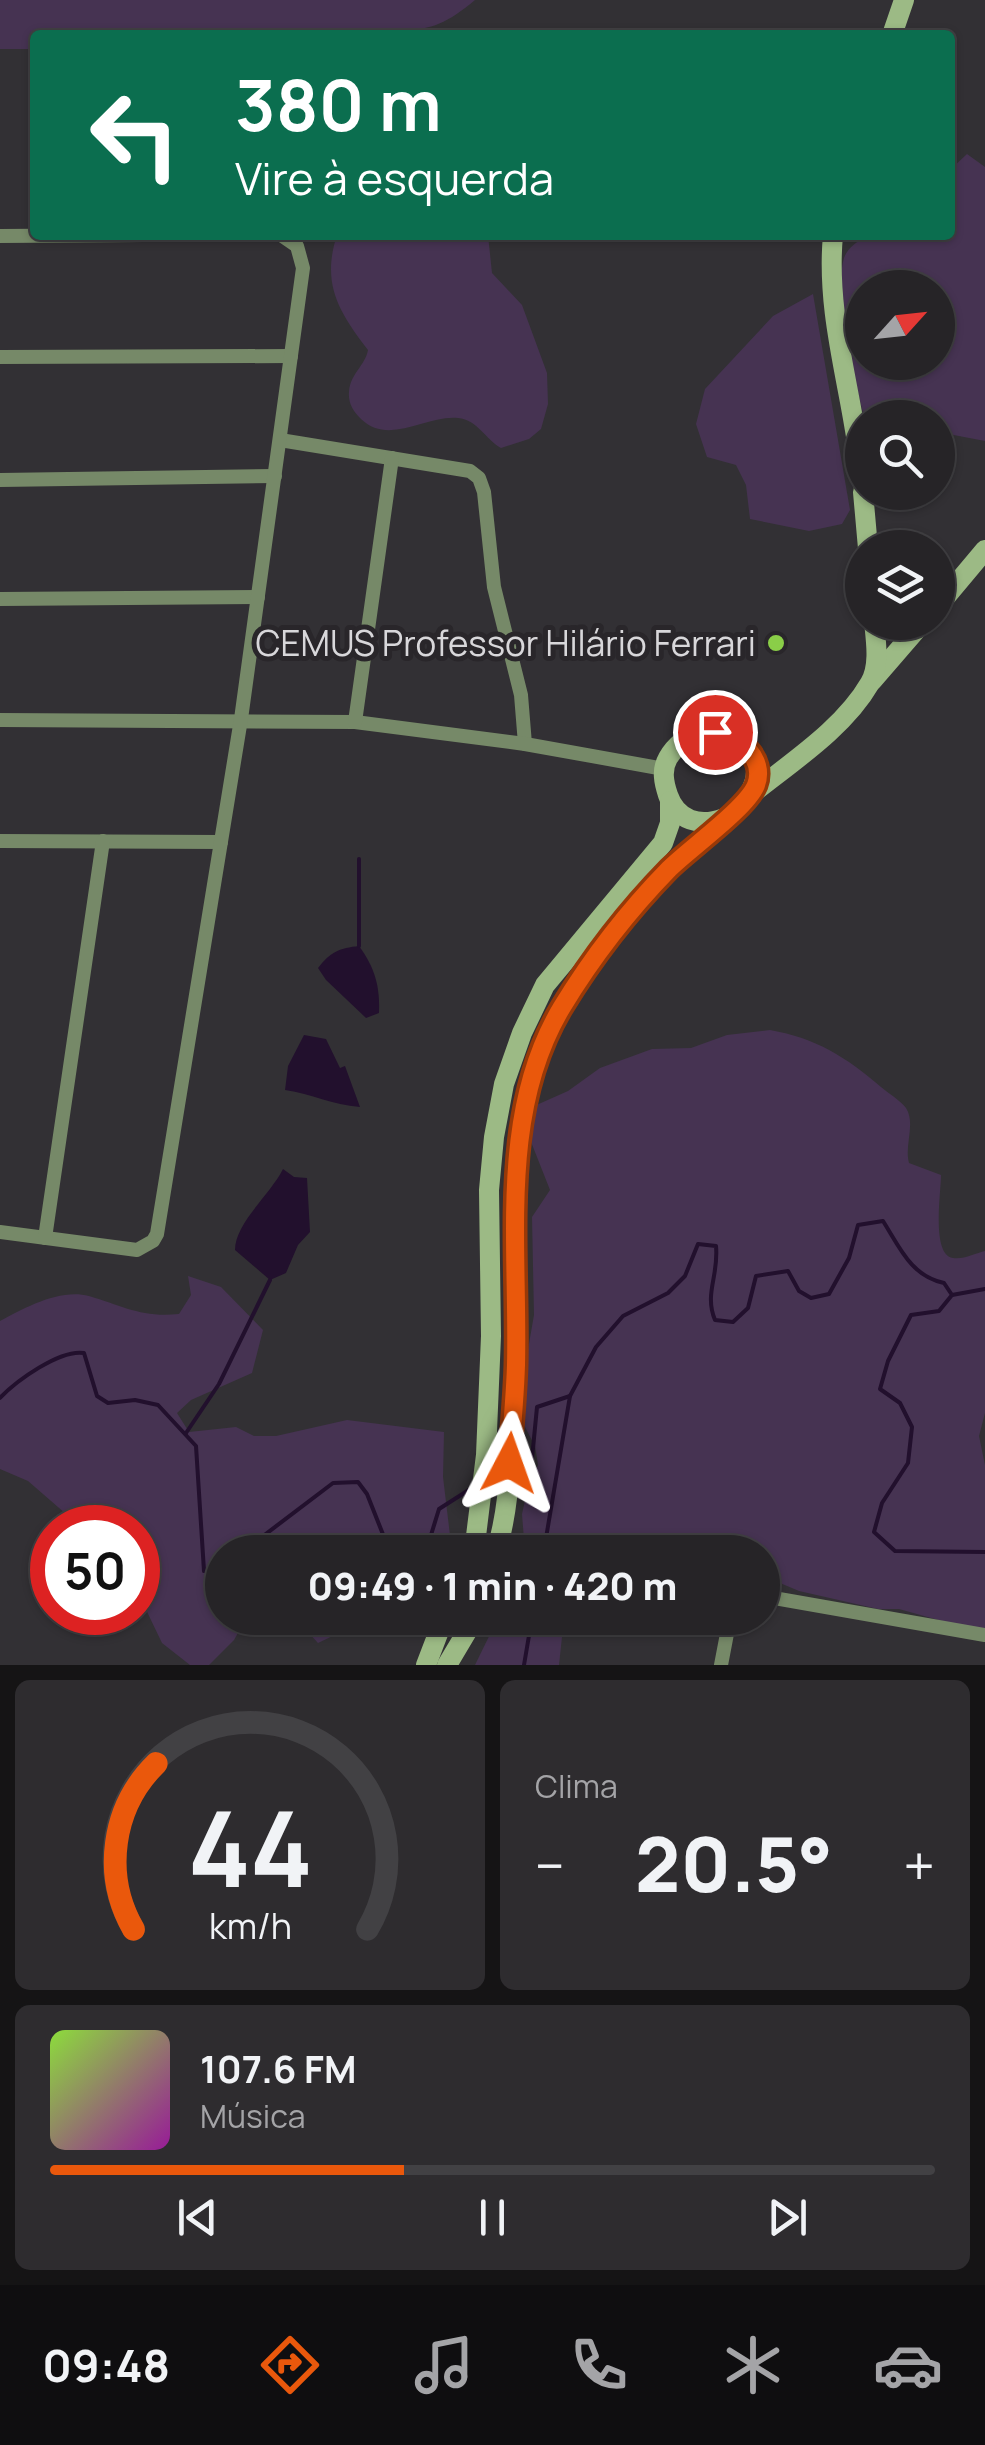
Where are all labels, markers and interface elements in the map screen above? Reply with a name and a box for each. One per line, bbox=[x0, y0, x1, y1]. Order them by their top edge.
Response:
text: 380 m bbox=[235, 56, 442, 152]
icon: left bbox=[70, 70, 200, 200]
text: Vire à esquerda bbox=[235, 147, 554, 209]
north arrow bbox=[845, 270, 955, 380]
map controls bbox=[845, 270, 955, 640]
button: search bbox=[845, 400, 955, 510]
button: layers bbox=[845, 530, 955, 640]
place label: CEMUS Professor Hilário Ferrari bbox=[256, 619, 756, 667]
marker: CEMUS Professor Hilário Ferrari bbox=[765, 632, 787, 654]
pin bbox=[673, 690, 758, 775]
icon: arrive bbox=[688, 705, 743, 760]
position arrow bbox=[457, 1411, 561, 1515]
speed limit sign: 50 bbox=[30, 1505, 160, 1635]
text: 09:49 · 1 min · 420 m bbox=[308, 1559, 677, 1611]
text: Clima bbox=[535, 1764, 618, 1808]
text: 44 bbox=[187, 1776, 313, 1918]
text: 20.5° bbox=[635, 1812, 833, 1915]
text: − bbox=[535, 1827, 565, 1903]
text: + bbox=[903, 1827, 935, 1903]
text: km/h bbox=[208, 1901, 292, 1950]
text: 107.6 FM bbox=[200, 2042, 356, 2094]
text: Música bbox=[200, 2094, 306, 2138]
icon: previous bbox=[170, 2190, 225, 2245]
icon: pause bbox=[465, 2190, 520, 2245]
icon: next bbox=[760, 2190, 815, 2245]
icon: directions bbox=[255, 2330, 325, 2400]
icon: music bbox=[409, 2330, 479, 2400]
icon: phone bbox=[564, 2330, 634, 2400]
icon: climate bbox=[718, 2330, 788, 2400]
icon: car bbox=[873, 2330, 943, 2400]
text: 09:48 bbox=[42, 2334, 170, 2396]

